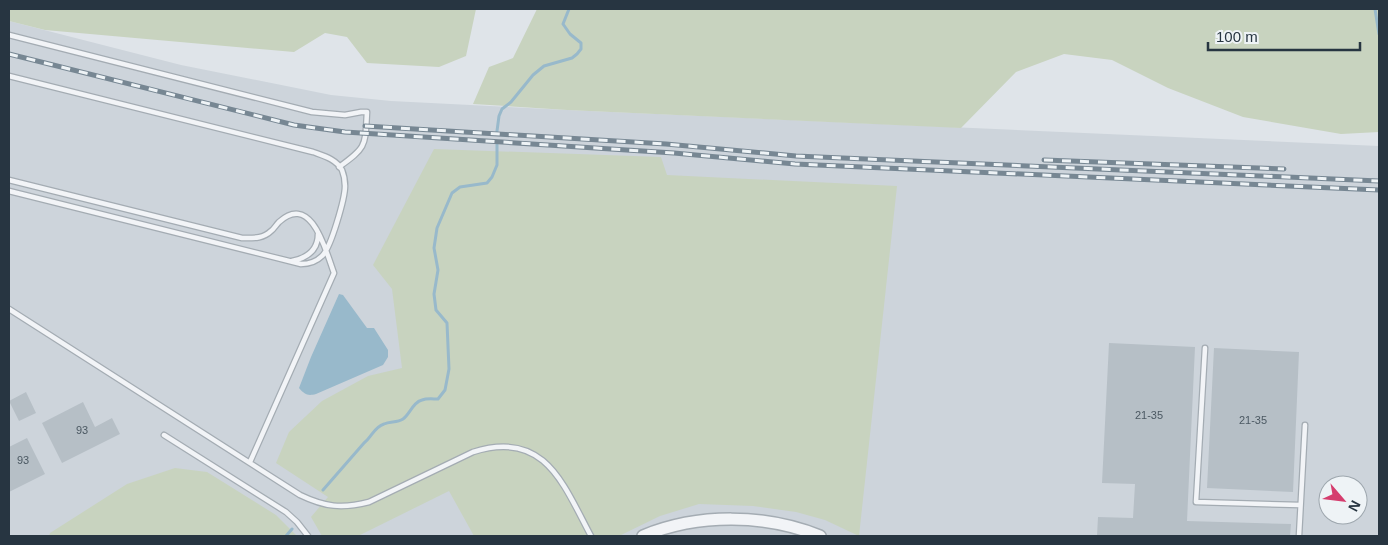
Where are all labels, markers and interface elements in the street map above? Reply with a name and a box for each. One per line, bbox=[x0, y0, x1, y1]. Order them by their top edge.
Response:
scale bar bbox=[1208, 20, 1360, 52]
text: 100 m bbox=[1216, 28, 1258, 45]
house number: 21-35 bbox=[1135, 409, 1163, 421]
house number: 21-35 bbox=[1239, 414, 1267, 426]
house number: 93 bbox=[76, 424, 88, 436]
house number: 93 bbox=[17, 454, 29, 466]
north arrow bbox=[1318, 475, 1368, 525]
text: N bbox=[1345, 498, 1364, 514]

